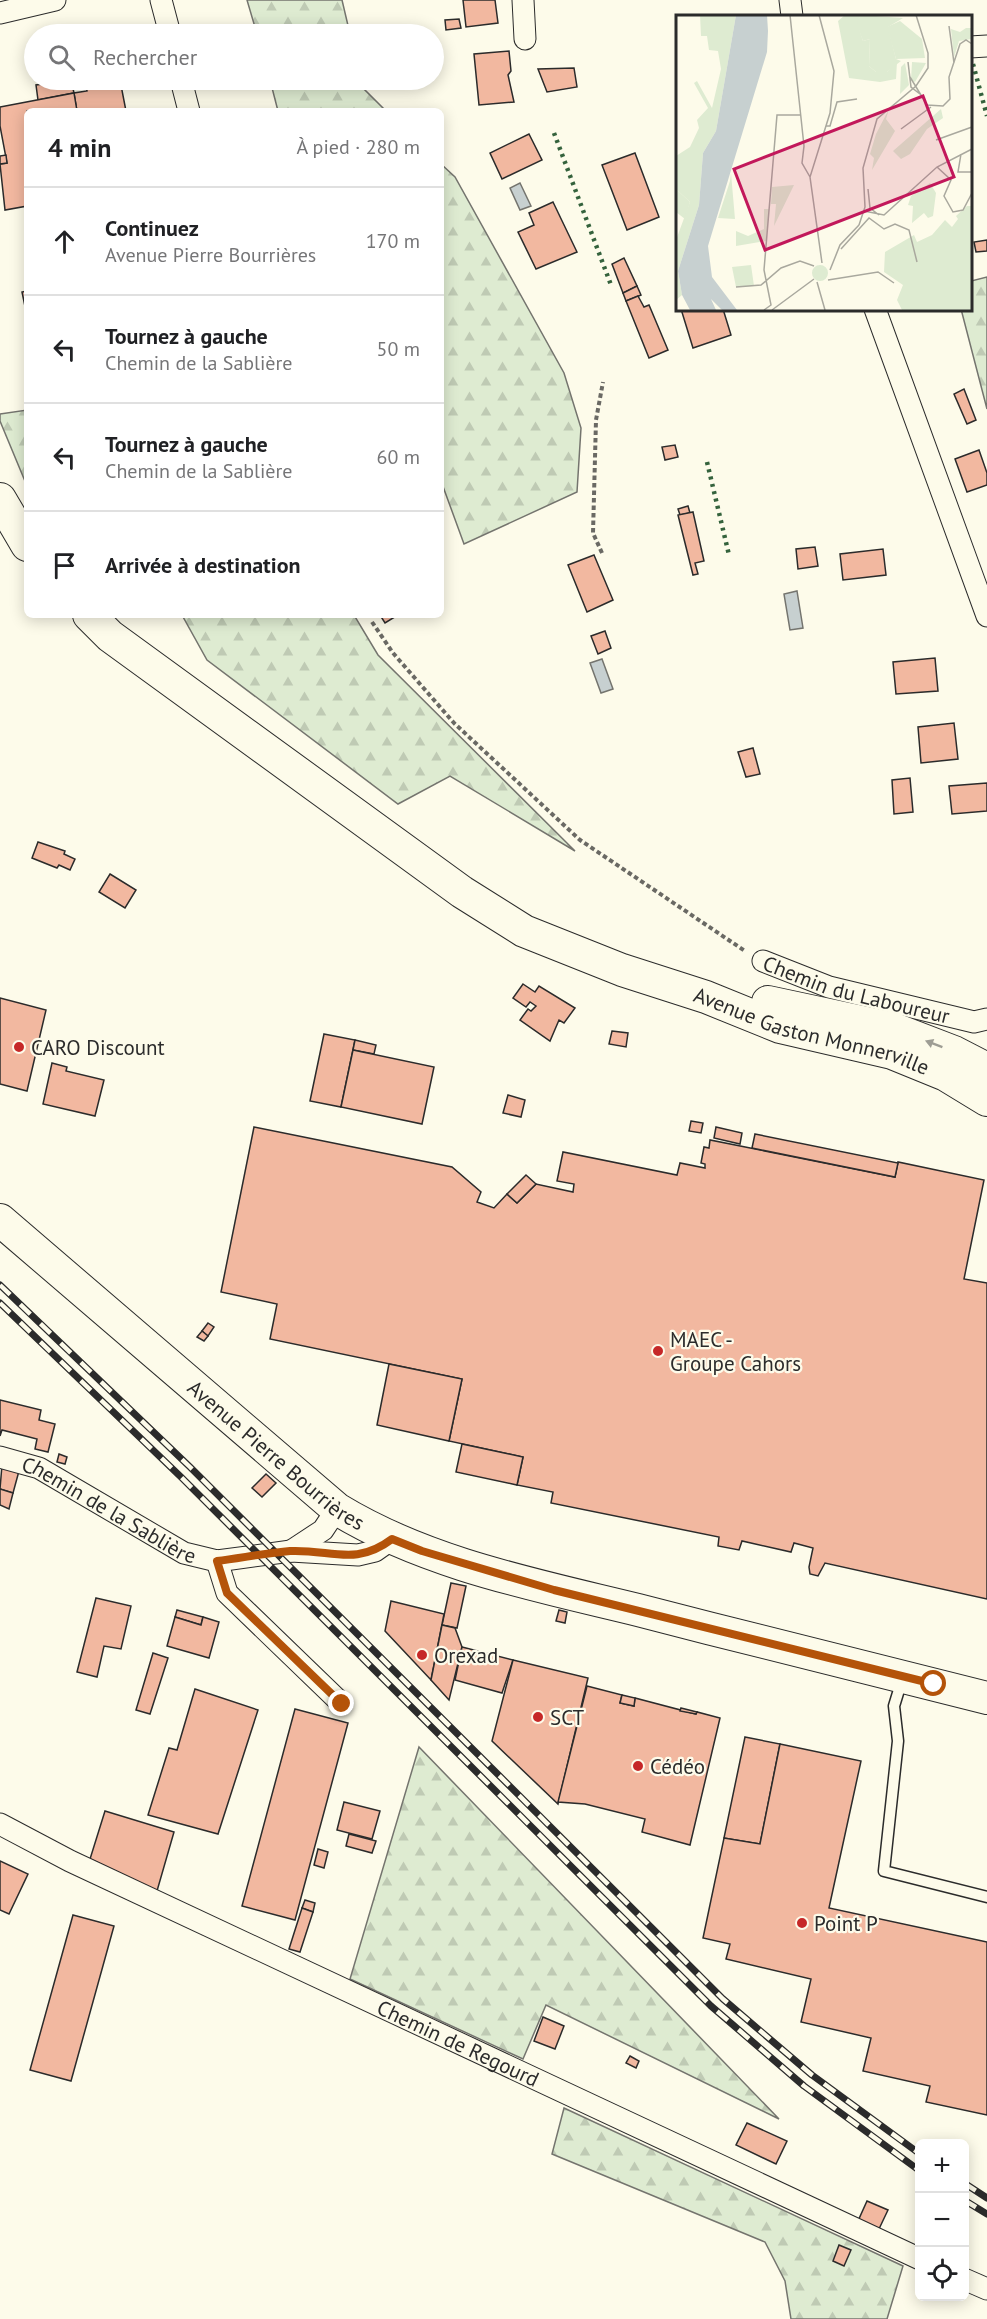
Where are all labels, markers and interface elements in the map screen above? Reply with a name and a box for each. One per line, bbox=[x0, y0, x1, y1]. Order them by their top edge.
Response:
inset map bbox=[676, 15, 972, 310]
search box bbox=[24, 24, 444, 90]
icon: search bbox=[45, 41, 78, 74]
text: Rechercher bbox=[93, 43, 197, 71]
text: 4 min bbox=[48, 131, 111, 164]
text: À pied · 280 m bbox=[296, 134, 420, 160]
text: Continuez bbox=[105, 214, 199, 242]
icon: ahead bbox=[48, 225, 81, 258]
text: 170 m bbox=[366, 228, 420, 254]
text: Avenue Pierre Bourrières bbox=[105, 242, 316, 268]
text: Tournez à gauche bbox=[105, 322, 268, 350]
icon: left bbox=[48, 333, 81, 366]
text: 50 m bbox=[377, 336, 420, 362]
text: Chemin de la Sablière bbox=[105, 350, 292, 376]
text: Tournez à gauche bbox=[105, 430, 268, 458]
icon: left bbox=[48, 441, 81, 474]
text: 60 m bbox=[377, 444, 420, 470]
text: Chemin de la Sablière bbox=[105, 458, 292, 484]
icon: arrive bbox=[48, 549, 81, 582]
text: Arrivée à destination bbox=[105, 551, 301, 579]
street label: Chemin du Laboureur bbox=[759, 949, 952, 1029]
street label: Avenue Gaston Monnerville bbox=[691, 980, 933, 1080]
place label: CARO Discount bbox=[31, 1034, 165, 1061]
one-way arrow bbox=[925, 1039, 943, 1049]
marker: CARO Discount bbox=[12, 1040, 26, 1054]
place label: MAEC - Groupe Cahors bbox=[670, 1326, 801, 1377]
marker: MAEC - Groupe Cahors bbox=[651, 1344, 665, 1358]
street label: Avenue Pierre Bourrières bbox=[183, 1374, 370, 1536]
street label: Chemin de la Sablière bbox=[19, 1450, 199, 1569]
place label: Orexad bbox=[434, 1642, 498, 1669]
marker: Orexad bbox=[415, 1648, 429, 1662]
route start bbox=[920, 1670, 946, 1696]
route end bbox=[328, 1690, 354, 1716]
place label: SCT bbox=[550, 1704, 585, 1731]
marker: SCT bbox=[531, 1710, 545, 1724]
place label: Cédéo bbox=[650, 1753, 705, 1780]
marker: Cédéo bbox=[631, 1759, 645, 1773]
place label: Point P bbox=[814, 1910, 878, 1937]
marker: Point P bbox=[795, 1916, 809, 1930]
street label: Chemin de Regourd bbox=[373, 1993, 544, 2092]
map controls bbox=[915, 2139, 969, 2301]
button: + bbox=[915, 2139, 969, 2193]
button: − bbox=[915, 2193, 969, 2247]
button: locate bbox=[915, 2247, 969, 2301]

